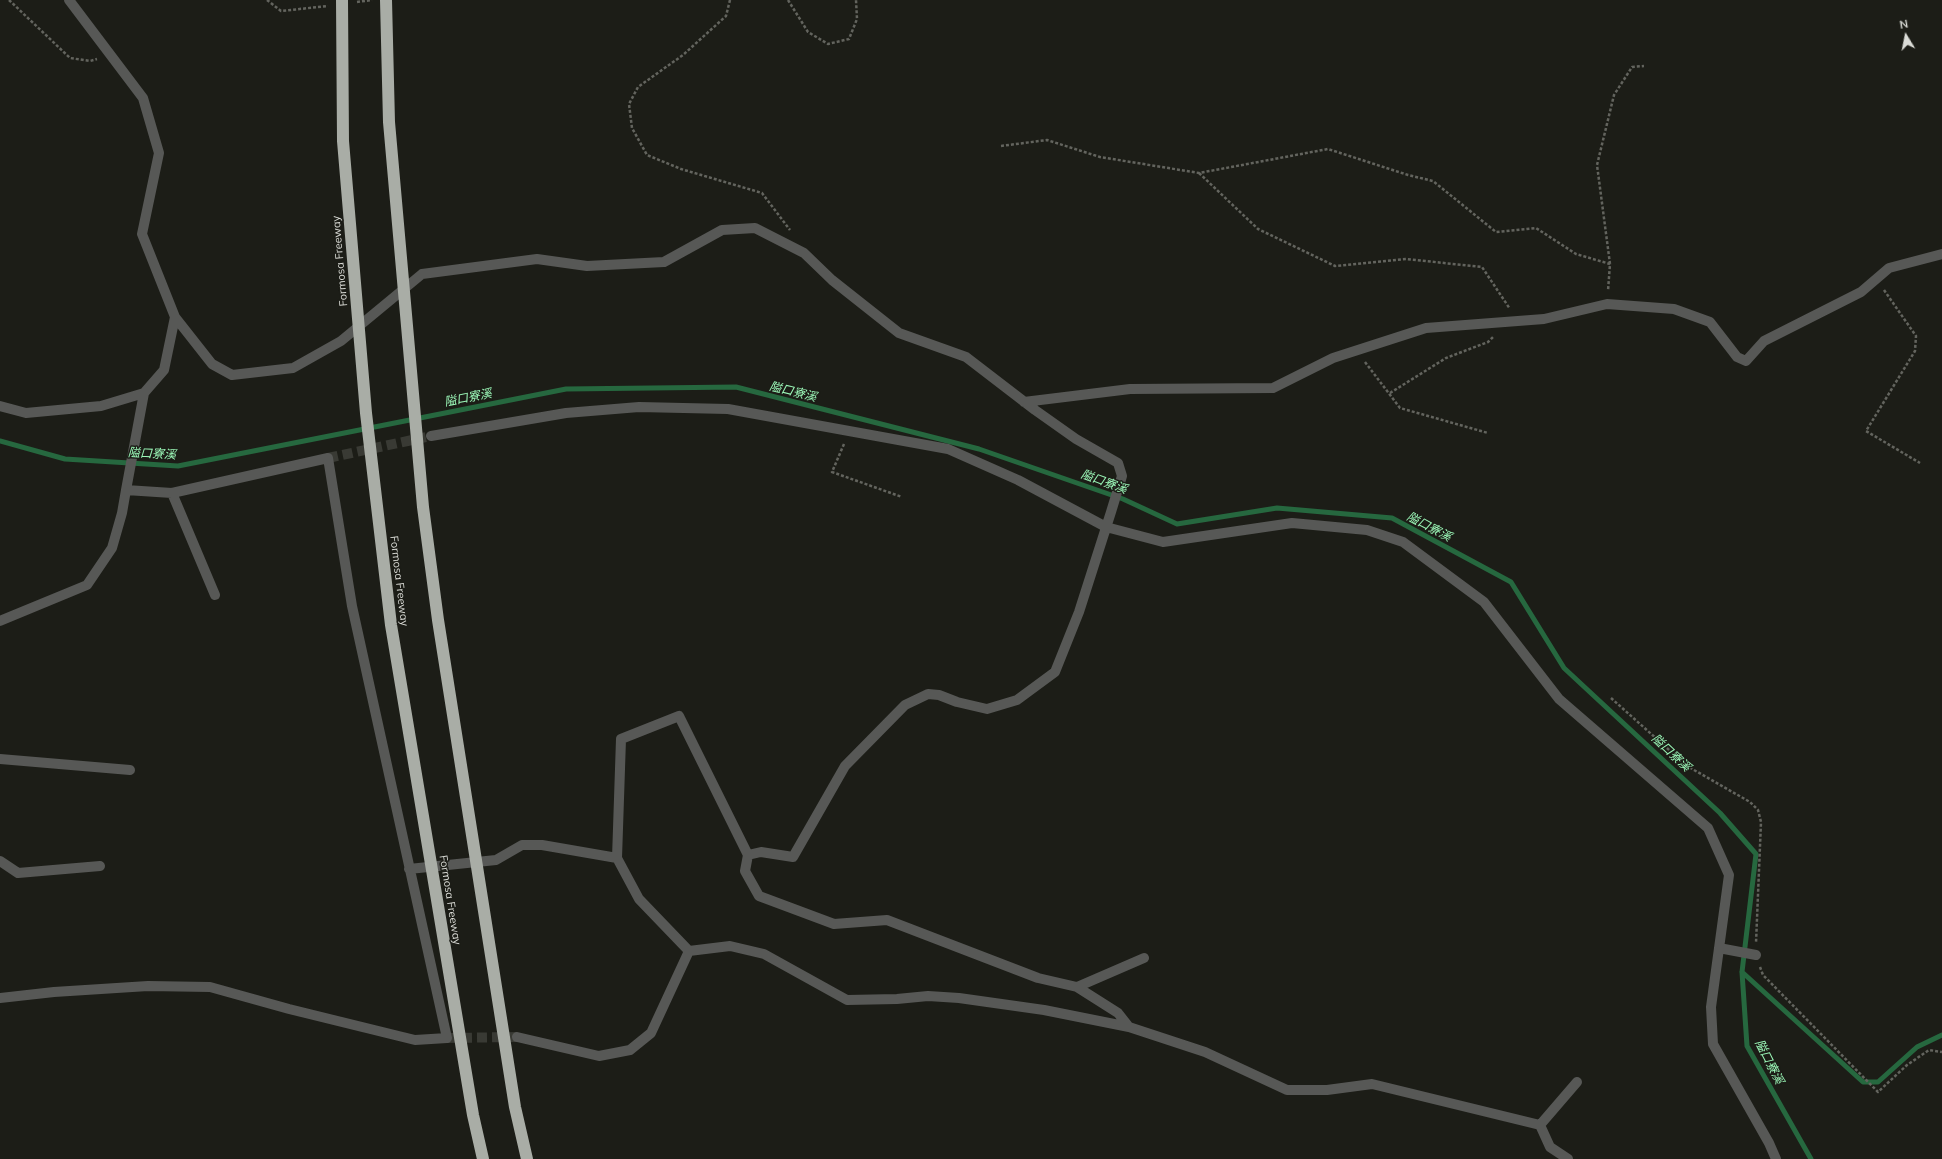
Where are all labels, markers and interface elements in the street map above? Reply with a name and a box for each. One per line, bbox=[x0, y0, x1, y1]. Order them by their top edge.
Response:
north arrow bbox=[1886, 16, 1926, 56]
text: N bbox=[1899, 17, 1909, 32]
street label: Formosa Freeway bbox=[329, 215, 351, 307]
water label: 隘口寮溪 bbox=[768, 379, 818, 405]
water label: 隘口寮溪 bbox=[443, 386, 493, 410]
water label: 隘口寮溪 bbox=[128, 446, 176, 462]
water label: 隘口寮溪 bbox=[1079, 467, 1129, 497]
water label: 隘口寮溪 bbox=[1404, 509, 1454, 545]
street label: Formosa Freeway bbox=[387, 535, 411, 627]
water label: 隘口寮溪 bbox=[1649, 731, 1693, 775]
street label: Formosa Freeway bbox=[436, 854, 464, 946]
water label: 隘口寮溪 bbox=[1752, 1037, 1786, 1087]

